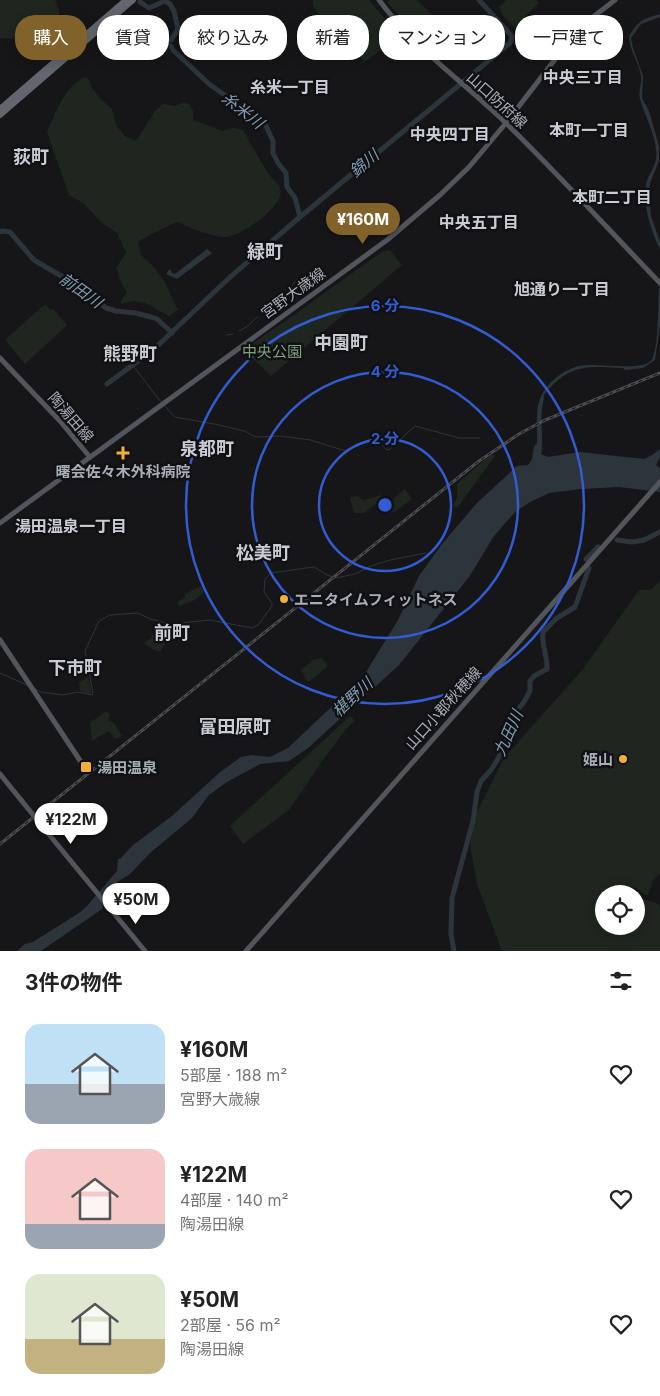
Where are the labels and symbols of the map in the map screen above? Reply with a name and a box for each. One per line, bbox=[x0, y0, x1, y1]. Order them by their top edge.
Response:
district label: 中央三丁目 bbox=[543, 67, 623, 87]
street label: 山口防府線 bbox=[463, 68, 531, 132]
district label: 糸米一丁目 bbox=[250, 77, 330, 97]
water label: 糸米川 bbox=[218, 87, 270, 134]
district label: 本町一丁目 bbox=[549, 120, 629, 140]
district label: 中央四丁目 bbox=[410, 124, 490, 144]
water label: 錦川 bbox=[345, 144, 384, 181]
district label: 荻町 bbox=[13, 146, 49, 167]
district label: 本町二丁目 bbox=[572, 187, 652, 207]
pin: ¥160M bbox=[328, 202, 398, 245]
district label: 中央五丁目 bbox=[439, 212, 519, 232]
district label: 緑町 bbox=[247, 241, 283, 262]
street label: 宮野大歳線 bbox=[257, 263, 329, 323]
water label: 前田川 bbox=[56, 268, 108, 313]
district label: 旭通り一丁目 bbox=[514, 279, 610, 299]
text: 6 分 bbox=[371, 296, 399, 315]
district label: 中園町 bbox=[314, 332, 368, 353]
park label: 中央公園 bbox=[242, 342, 302, 361]
district label: 熊野町 bbox=[103, 343, 157, 364]
text: 4 分 bbox=[371, 362, 399, 381]
street label: 陶湯田線 bbox=[44, 388, 98, 446]
text: 2 分 bbox=[371, 429, 399, 448]
district label: 泉都町 bbox=[180, 438, 234, 459]
marker: 曙会佐々木外科病院 bbox=[116, 446, 130, 460]
place label: 曙会佐々木外科病院 bbox=[55, 462, 191, 481]
centre of rings bbox=[376, 496, 394, 514]
district label: 湯田温泉一丁目 bbox=[15, 516, 127, 536]
district label: 松美町 bbox=[236, 542, 290, 563]
place label: エニタイムフィットネス bbox=[294, 590, 458, 609]
marker: エニタイムフィットネス bbox=[278, 593, 290, 605]
district label: 前町 bbox=[154, 622, 190, 643]
district label: 下市町 bbox=[48, 657, 102, 678]
street label: 山口小郡秋穂線 bbox=[401, 663, 485, 753]
water label: 椹野川 bbox=[328, 672, 378, 721]
water label: 九田川 bbox=[489, 705, 528, 759]
district label: 富田原町 bbox=[199, 716, 271, 737]
place label: 姫山 bbox=[583, 750, 613, 769]
marker: 姫山 bbox=[617, 753, 629, 765]
place label: 湯田温泉 bbox=[97, 758, 157, 777]
marker: 湯田温泉 bbox=[79, 760, 93, 774]
pin: ¥122M bbox=[36, 802, 106, 845]
pin: ¥50M bbox=[106, 882, 166, 925]

